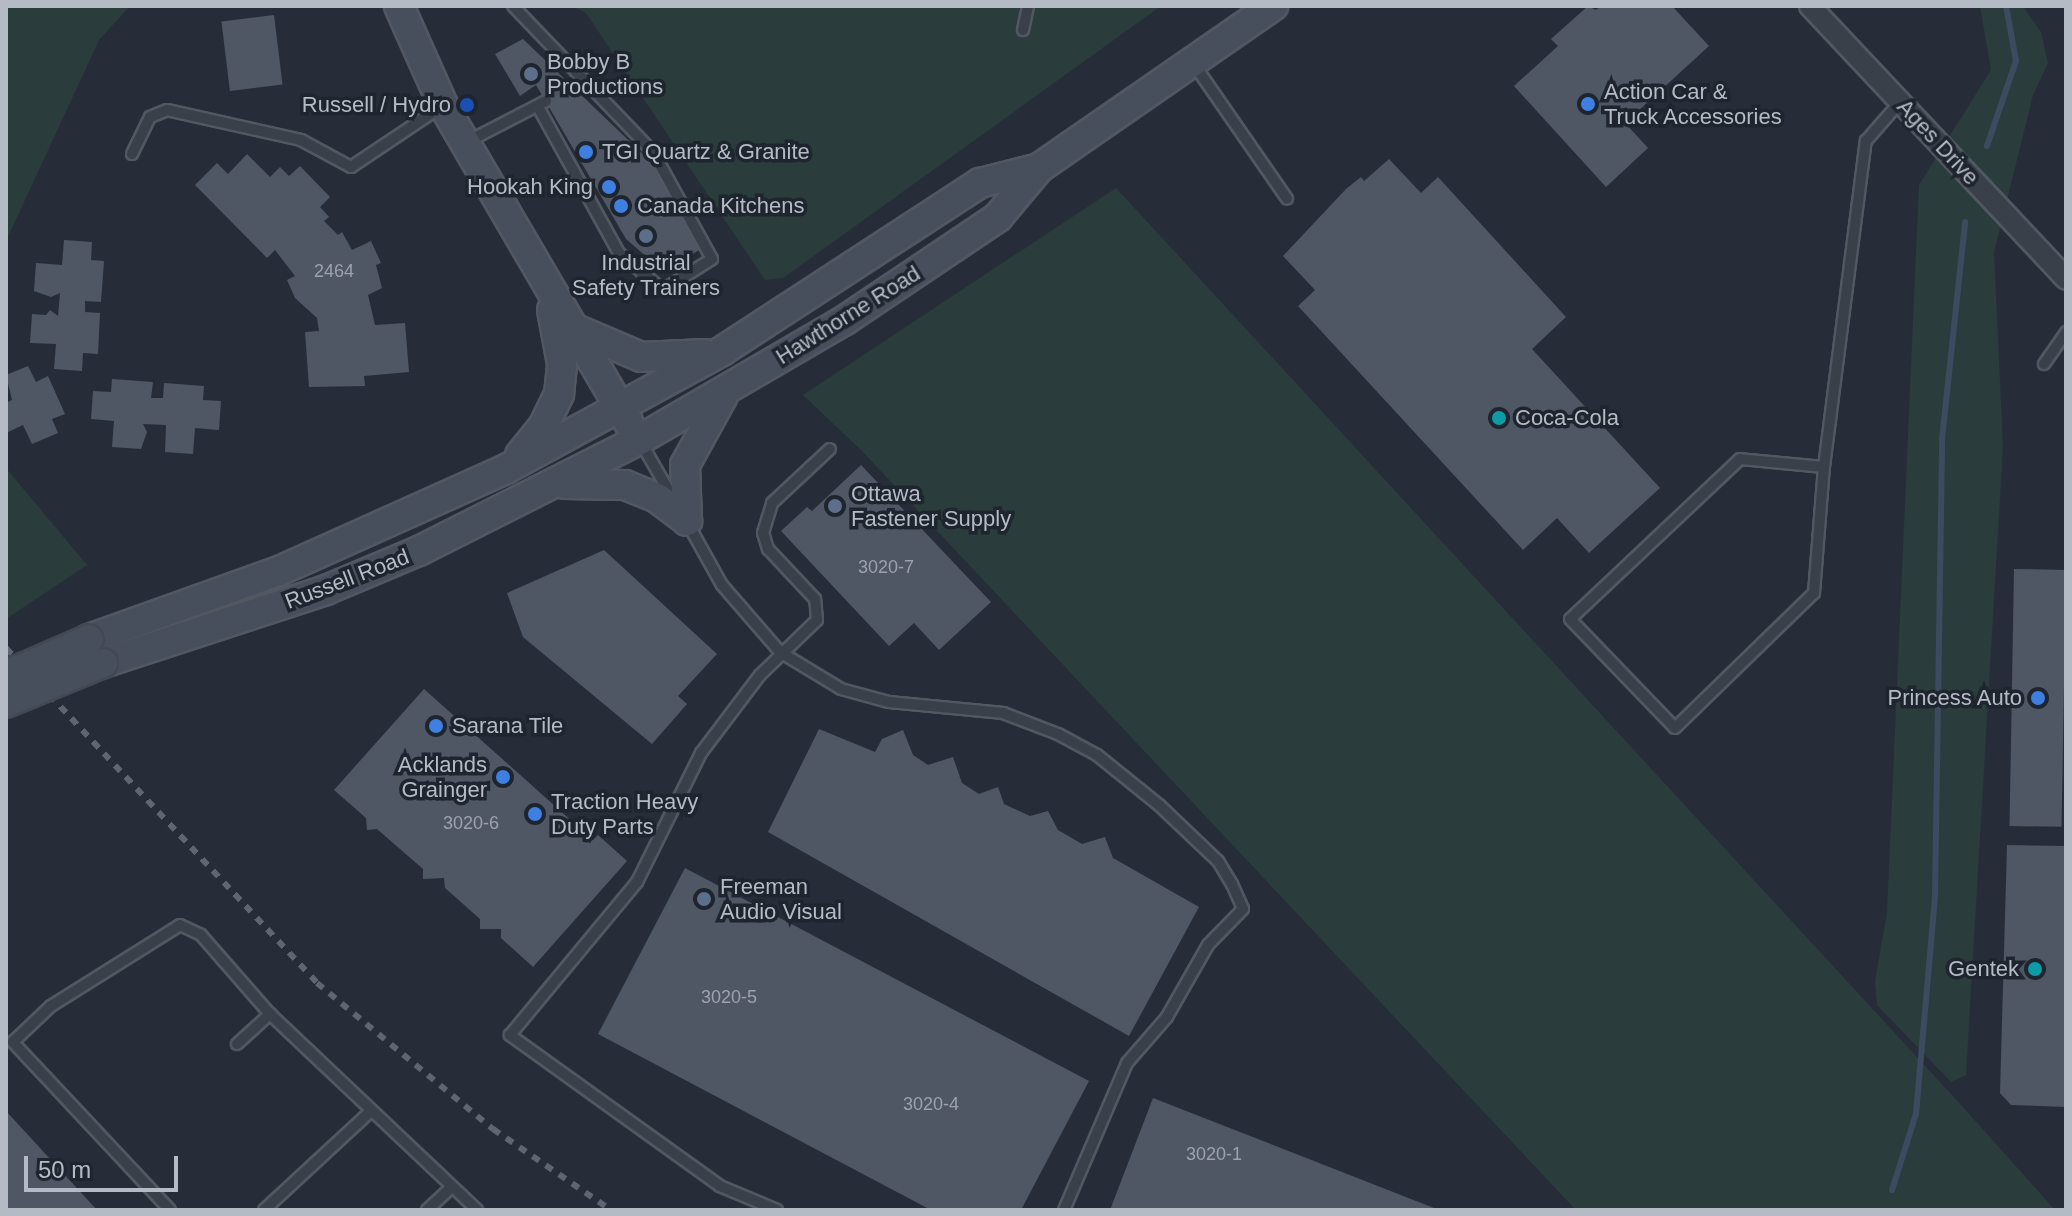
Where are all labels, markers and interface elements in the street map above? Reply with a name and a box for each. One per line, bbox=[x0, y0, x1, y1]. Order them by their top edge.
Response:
place label: Bobby B Productions bbox=[547, 48, 663, 100]
marker: Bobby B Productions bbox=[522, 65, 540, 83]
place label: Action Car & Truck Accessories bbox=[1604, 78, 1783, 130]
place label: Russell / Hydro bbox=[302, 92, 451, 118]
street label: Ages Drive bbox=[1892, 94, 1984, 190]
marker: Action Car & Truck Accessories bbox=[1579, 95, 1597, 113]
marker: Russell / Hydro bbox=[458, 96, 476, 114]
place label: TGI Quartz & Granite bbox=[602, 139, 810, 165]
marker: TGI Quartz & Granite bbox=[577, 143, 595, 161]
place label: Hookah King bbox=[467, 174, 593, 200]
marker: Hookah King bbox=[600, 178, 618, 196]
place label: Canada Kitchens bbox=[637, 193, 805, 219]
marker: Canada Kitchens bbox=[612, 197, 630, 215]
marker: Industrial Safety Trainers bbox=[637, 227, 655, 245]
place label: Industrial Safety Trainers bbox=[572, 249, 720, 300]
house number: 2464 bbox=[314, 260, 354, 282]
street label: Hawthorne Road bbox=[771, 260, 925, 370]
place label: Coca-Cola bbox=[1515, 405, 1619, 431]
marker: Coca-Cola bbox=[1490, 409, 1508, 427]
place label: Ottawa Fastener Supply bbox=[851, 480, 1011, 532]
marker: Ottawa Fastener Supply bbox=[826, 497, 844, 515]
street label: Russell Road bbox=[281, 543, 413, 615]
house number: 3020-7 bbox=[858, 556, 914, 578]
place label: Princess Auto bbox=[1886, 685, 2022, 711]
marker: Princess Auto bbox=[2029, 689, 2047, 707]
place label: Sarana Tile bbox=[452, 713, 564, 739]
marker: Sarana Tile bbox=[427, 717, 445, 735]
place label: Acklands Grainger bbox=[398, 751, 487, 802]
marker: Acklands Grainger bbox=[494, 768, 512, 786]
place label: Traction Heavy Duty Parts bbox=[551, 788, 698, 840]
marker: Traction Heavy Duty Parts bbox=[526, 805, 544, 823]
house number: 3020-6 bbox=[443, 812, 499, 834]
place label: Freeman Audio Visual bbox=[720, 873, 842, 924]
marker: Freeman Audio Visual bbox=[695, 890, 713, 908]
place label: Gentek bbox=[1948, 956, 2019, 982]
marker: Gentek bbox=[2026, 960, 2044, 978]
house number: 3020-5 bbox=[701, 986, 757, 1008]
house number: 3020-4 bbox=[903, 1093, 959, 1115]
scale bar bbox=[28, 1140, 182, 1190]
house number: 3020-1 bbox=[1186, 1143, 1242, 1165]
text: 50 m bbox=[38, 1156, 91, 1183]

